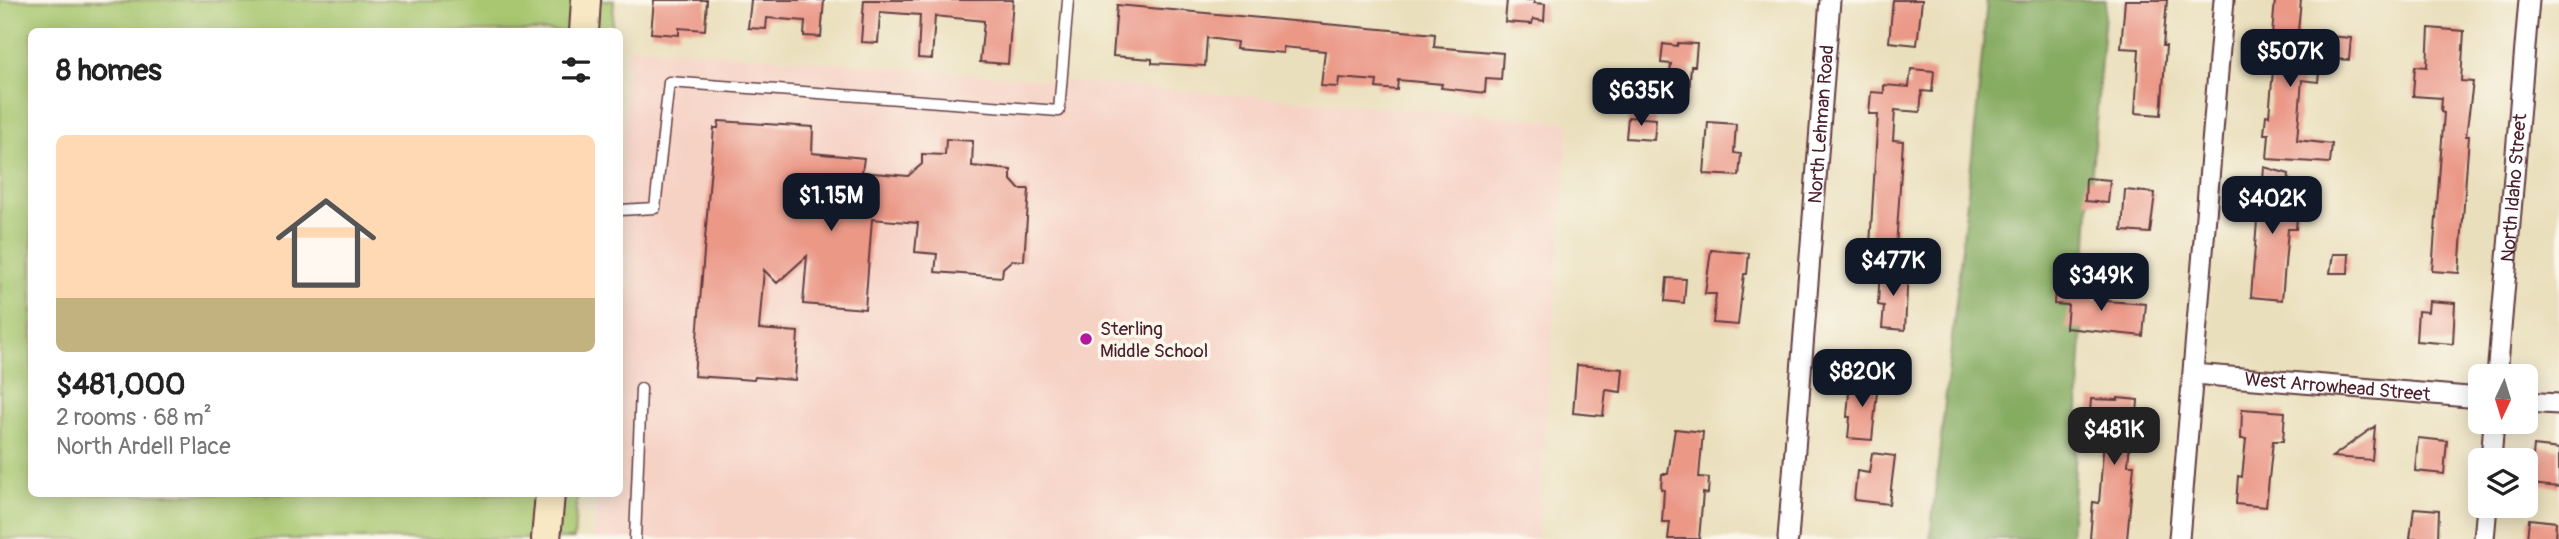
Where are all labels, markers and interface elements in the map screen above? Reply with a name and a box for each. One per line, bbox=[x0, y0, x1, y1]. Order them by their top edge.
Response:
pin: $507K bbox=[2241, 29, 2339, 89]
text: $507K bbox=[2257, 37, 2323, 66]
street label: North Lehman Road bbox=[1803, 44, 1839, 205]
icon: filters bbox=[557, 51, 595, 89]
text: 8 homes bbox=[56, 52, 162, 89]
pin: $635K bbox=[1592, 68, 1690, 128]
text: $635K bbox=[1608, 76, 1674, 105]
street label: North Idaho Street bbox=[2496, 112, 2532, 263]
pin: $1.15M bbox=[774, 174, 888, 233]
pin: $402K bbox=[2223, 176, 2321, 236]
icon: home bbox=[263, 180, 389, 306]
text: $1.15M bbox=[799, 181, 863, 210]
text: $402K bbox=[2238, 184, 2306, 213]
pin: $477K bbox=[1844, 238, 1942, 298]
text: $477K bbox=[1861, 246, 1925, 275]
pin: $349K bbox=[2052, 254, 2150, 313]
text: $349K bbox=[2069, 261, 2133, 290]
place label: Sterling Middle School bbox=[1100, 317, 1208, 363]
marker: Sterling Middle School bbox=[1078, 331, 1094, 347]
pin: $820K bbox=[1813, 350, 1911, 409]
text: $820K bbox=[1829, 357, 1895, 386]
north arrow bbox=[2468, 364, 2538, 434]
map controls bbox=[2468, 364, 2538, 518]
text: $481,000 bbox=[56, 366, 186, 403]
street label: West Arrowhead Street bbox=[2244, 367, 2432, 407]
text: 2 rooms · 68 m² bbox=[56, 403, 212, 432]
pin: $481K bbox=[2065, 407, 2163, 467]
text: $481K bbox=[2084, 415, 2144, 444]
text: North Ardell Place bbox=[56, 432, 231, 461]
button: layers bbox=[2468, 448, 2538, 518]

